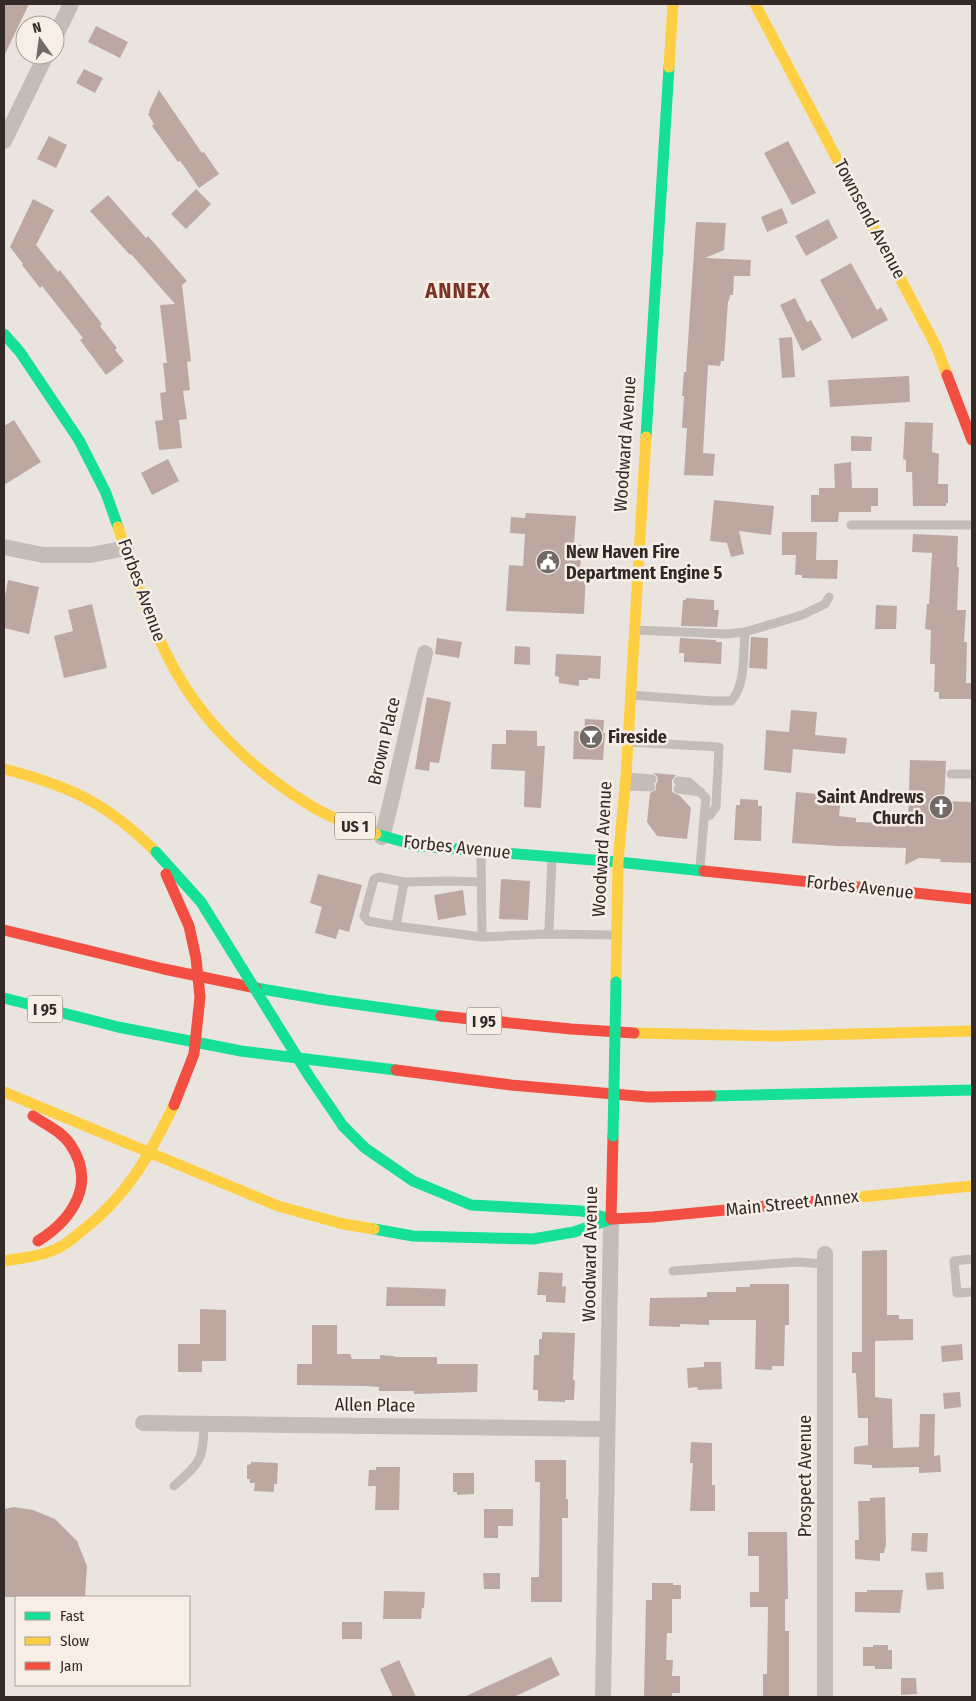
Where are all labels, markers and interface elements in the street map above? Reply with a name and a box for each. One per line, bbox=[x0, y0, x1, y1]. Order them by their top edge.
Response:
north arrow bbox=[15, 15, 65, 65]
text: N bbox=[31, 19, 43, 37]
street label: Townsend Avenue bbox=[829, 156, 911, 283]
district label: ANNEX bbox=[424, 277, 491, 304]
street label: Woodward Avenue bbox=[609, 375, 641, 513]
street label: Forbes Avenue bbox=[113, 536, 171, 644]
place label: New Haven Fire Department Engine 5 bbox=[566, 541, 722, 584]
public building icon: New Haven Fire Department Engine 5 bbox=[535, 549, 561, 575]
street label: Brown Place bbox=[363, 695, 405, 787]
bar icon: Fireside bbox=[578, 724, 604, 750]
place label: Fireside bbox=[608, 726, 667, 748]
street label: Woodward Avenue bbox=[587, 780, 617, 917]
place label: Saint Andrews Church bbox=[817, 786, 924, 829]
church icon: Saint Andrews Church bbox=[928, 794, 954, 820]
road number: US 1 bbox=[335, 812, 375, 839]
street label: Forbes Avenue bbox=[402, 830, 512, 864]
street label: Forbes Avenue bbox=[805, 870, 915, 904]
road number: I 95 bbox=[28, 996, 62, 1022]
road number: I 95 bbox=[466, 1008, 502, 1034]
street label: Main Street Annex bbox=[725, 1185, 860, 1221]
street label: Woodward Avenue bbox=[578, 1186, 602, 1322]
street label: Allen Place bbox=[335, 1393, 416, 1417]
street label: Prospect Avenue bbox=[794, 1415, 816, 1537]
legend bbox=[15, 1596, 190, 1686]
text: Fast bbox=[60, 1607, 84, 1625]
text: Slow bbox=[60, 1632, 89, 1650]
text: Jam bbox=[60, 1657, 83, 1675]

